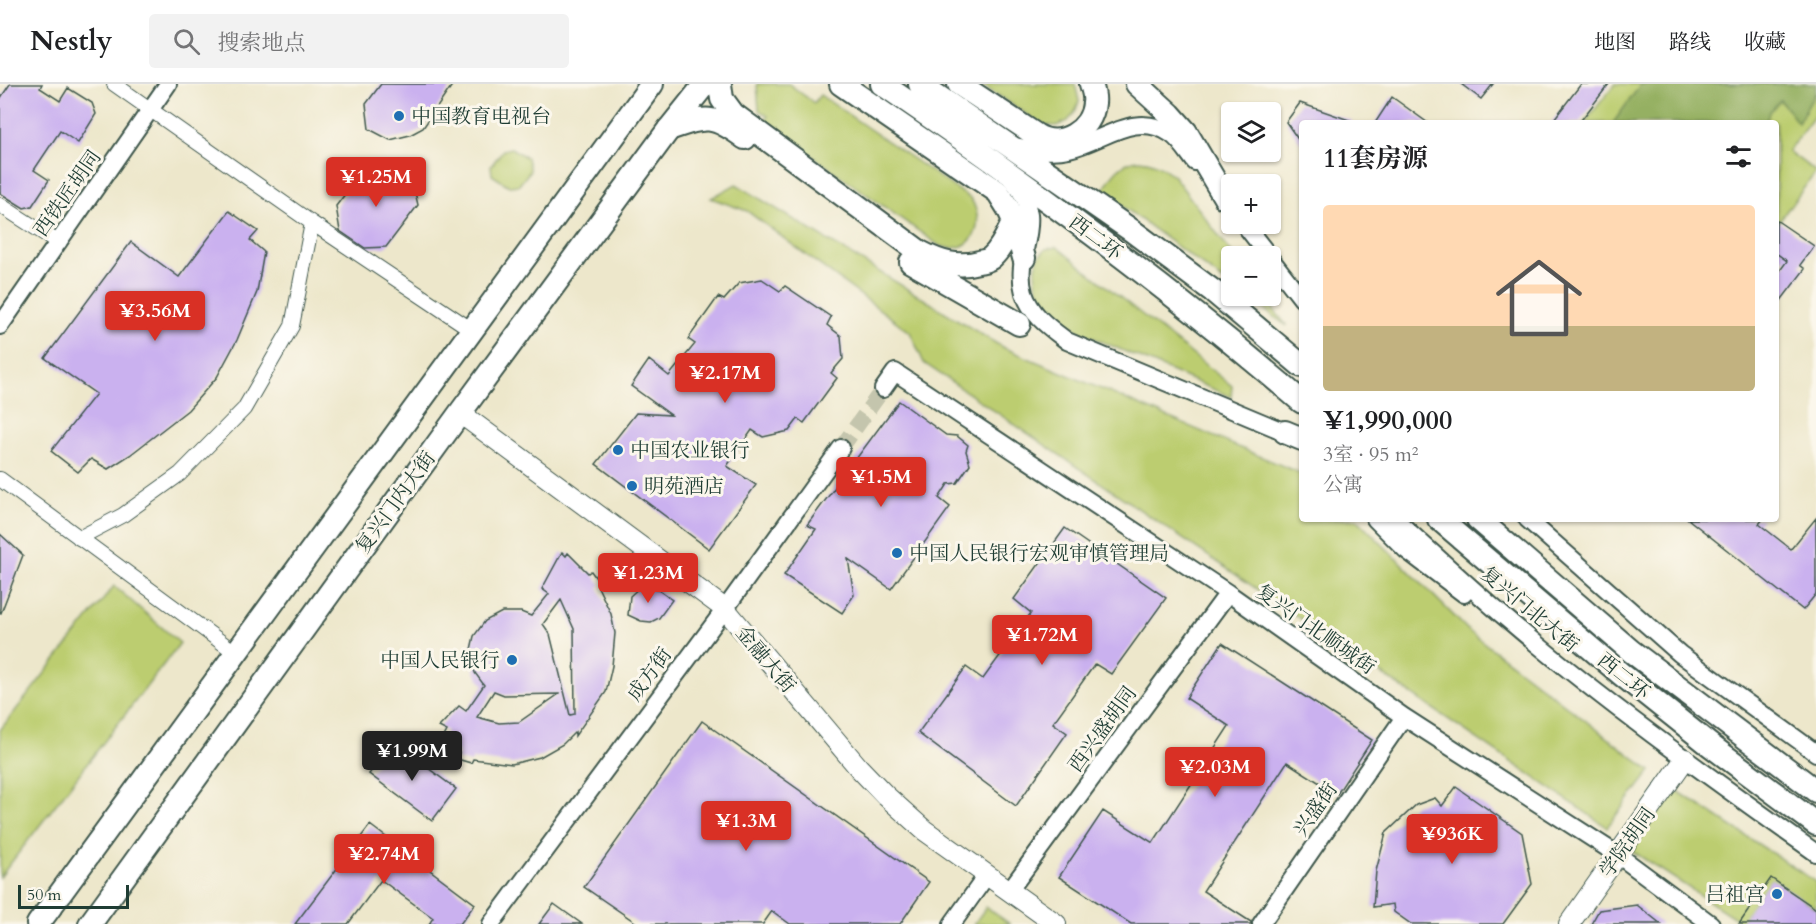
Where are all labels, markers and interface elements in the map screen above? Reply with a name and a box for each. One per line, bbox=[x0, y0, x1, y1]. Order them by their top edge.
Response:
search box bbox=[149, 14, 569, 68]
text: Nestly bbox=[30, 22, 113, 60]
icon: search bbox=[170, 25, 203, 58]
text: 搜索地点 bbox=[218, 28, 306, 58]
text: 地图 bbox=[1594, 28, 1636, 57]
text: 路线 bbox=[1669, 28, 1711, 57]
text: 收藏 bbox=[1744, 28, 1786, 57]
map controls bbox=[1221, 102, 1281, 306]
button: layers bbox=[1221, 102, 1281, 162]
place label: 中国教育电视台 bbox=[411, 103, 551, 130]
marker: 中国教育电视台 bbox=[392, 109, 406, 123]
icon: filters bbox=[1722, 140, 1755, 173]
text: 11套房源 bbox=[1323, 141, 1428, 176]
street label: 西铁匠胡同 bbox=[28, 145, 107, 242]
pin: ¥1.25M bbox=[327, 157, 425, 208]
text: ¥1.25M bbox=[340, 163, 412, 190]
button: + bbox=[1221, 174, 1281, 234]
street label: 西二环 bbox=[1064, 209, 1128, 266]
icon: home bbox=[1485, 244, 1593, 352]
button: − bbox=[1221, 246, 1281, 306]
pin: ¥3.56M bbox=[106, 291, 204, 342]
text: ¥3.56M bbox=[119, 297, 191, 324]
pin: ¥2.17M bbox=[676, 353, 774, 404]
text: ¥2.17M bbox=[689, 359, 761, 386]
text: ¥1,990,000 bbox=[1323, 403, 1452, 438]
place label: 中国农业银行 bbox=[630, 437, 750, 464]
text: 3室 · 95 m² bbox=[1323, 441, 1419, 468]
marker: 中国农业银行 bbox=[611, 443, 625, 457]
street label: 复兴门内大街 bbox=[349, 446, 442, 559]
pin: ¥1.5M bbox=[839, 457, 923, 508]
text: ¥1.5M bbox=[850, 463, 912, 490]
text: 公寓 bbox=[1323, 471, 1363, 498]
place label: 明苑酒店 bbox=[644, 473, 724, 500]
marker: 明苑酒店 bbox=[625, 479, 639, 493]
place label: 中国人民银行宏观审慎管理局 bbox=[909, 540, 1169, 567]
marker: 中国人民银行宏观审慎管理局 bbox=[890, 546, 904, 560]
pin: ¥1.23M bbox=[599, 553, 697, 604]
text: ¥1.23M bbox=[612, 559, 684, 586]
street label: 复兴门北大街 bbox=[1475, 560, 1584, 658]
street label: 复兴门北顺城街 bbox=[1251, 578, 1381, 681]
pin: ¥1.72M bbox=[993, 615, 1091, 666]
street label: 金融大街 bbox=[730, 620, 802, 699]
text: ¥1.72M bbox=[1006, 621, 1078, 648]
street label: 成方街 bbox=[621, 642, 678, 706]
place label: 中国人民银行 bbox=[380, 647, 500, 674]
street label: 西二环 bbox=[1592, 647, 1655, 706]
marker: 中国人民银行 bbox=[505, 653, 519, 667]
street label: 西兴盛胡同 bbox=[1062, 681, 1143, 778]
pin: ¥1.99M bbox=[363, 731, 461, 782]
text: ¥1.99M bbox=[376, 737, 448, 764]
pin: ¥2.03M bbox=[1166, 747, 1264, 798]
text: ¥2.03M bbox=[1179, 753, 1251, 780]
street label: 兴盛街 bbox=[1287, 777, 1344, 842]
pin: ¥1.3M bbox=[704, 801, 788, 852]
street label: 学院胡同 bbox=[1593, 802, 1661, 883]
text: ¥1.3M bbox=[715, 807, 777, 834]
pin: ¥936K bbox=[1410, 814, 1494, 865]
text: ¥936K bbox=[1421, 820, 1483, 847]
pin: ¥2.74M bbox=[335, 834, 433, 885]
text: ¥2.74M bbox=[348, 840, 420, 867]
place label: 吕祖宫 bbox=[1705, 881, 1765, 908]
scale bar bbox=[18, 882, 129, 910]
text: 50 m bbox=[27, 884, 61, 906]
marker: 吕祖宫 bbox=[1770, 887, 1784, 901]

